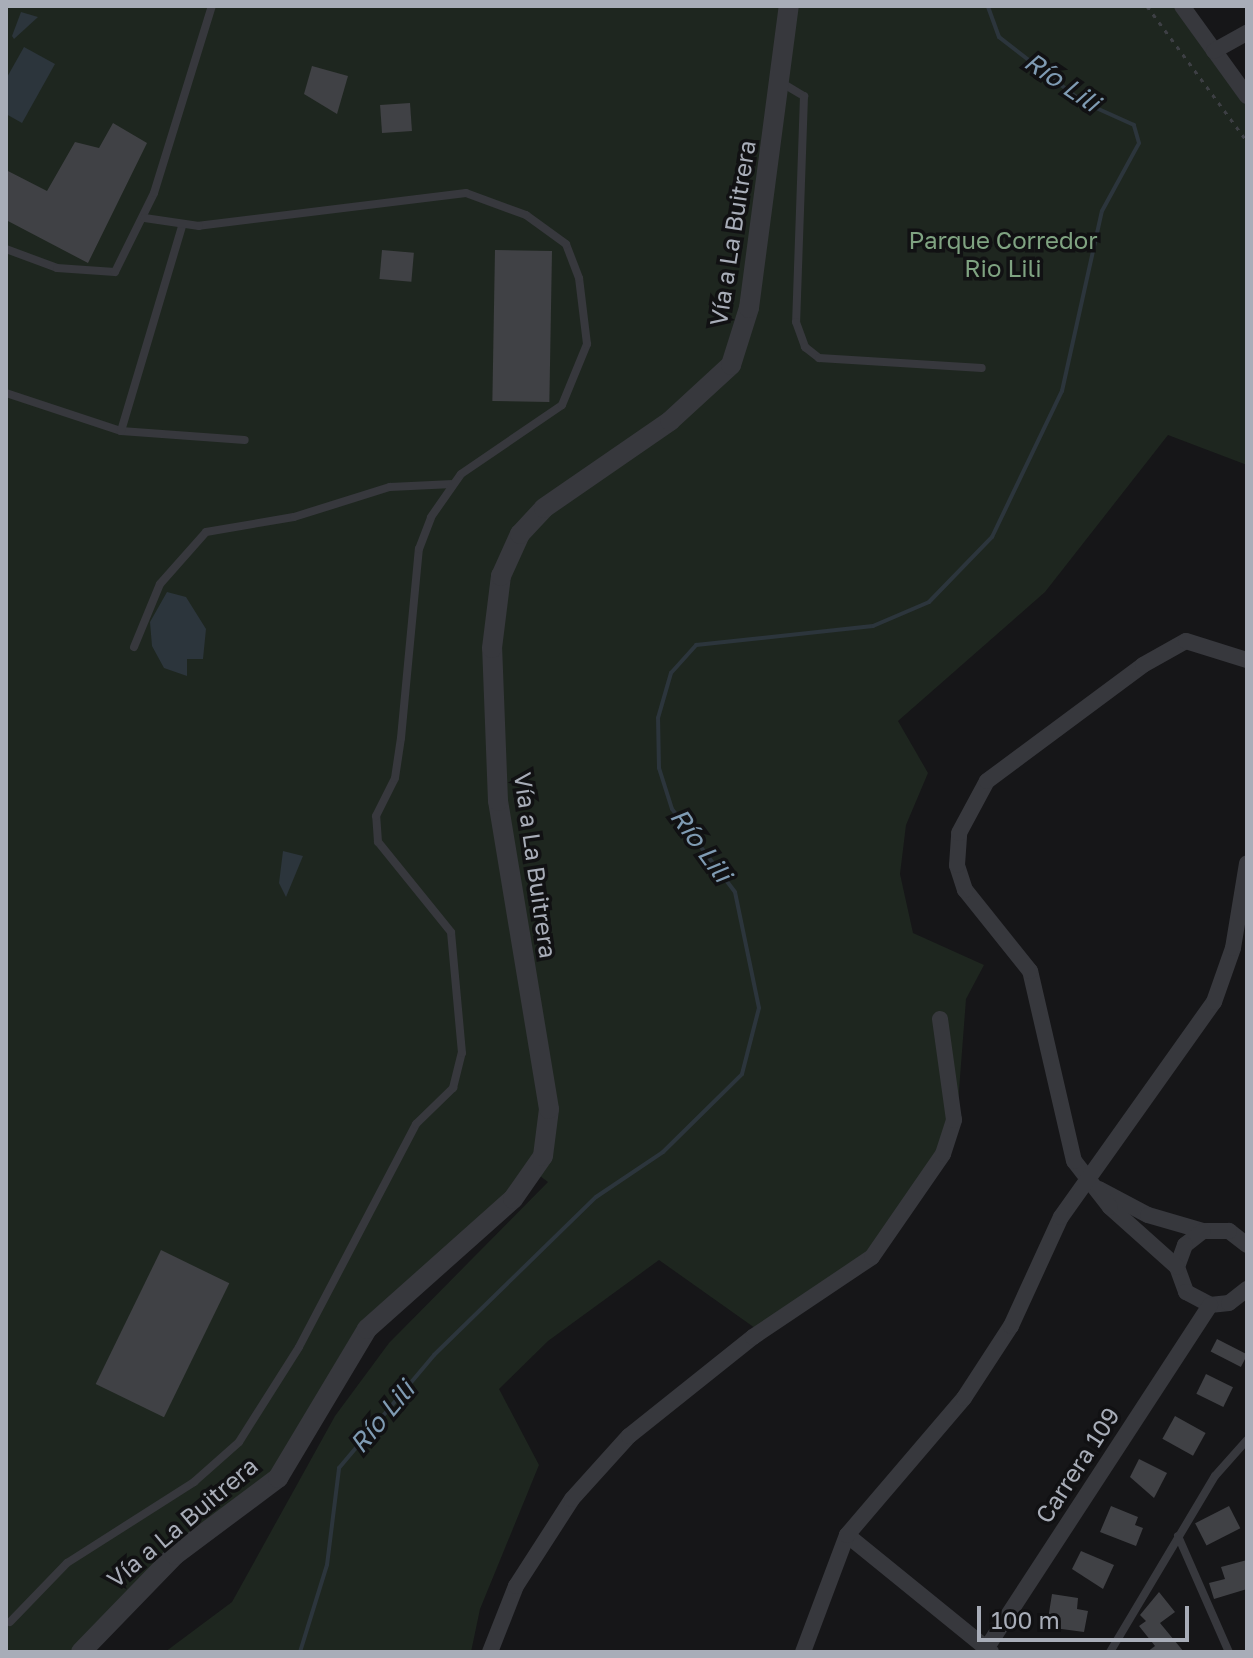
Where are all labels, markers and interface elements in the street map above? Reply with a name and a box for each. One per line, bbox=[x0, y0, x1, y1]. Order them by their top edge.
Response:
water label: Río Lili bbox=[1019, 46, 1105, 118]
street label: Vía a La Buitrera bbox=[703, 138, 761, 328]
park label: Parque Corredor Rio Lili bbox=[909, 226, 1097, 282]
street label: Vía a La Buitrera bbox=[509, 770, 563, 960]
water label: Río Lili bbox=[664, 802, 738, 888]
water label: Río Lili bbox=[343, 1375, 421, 1459]
street label: Carrera 109 bbox=[1029, 1402, 1125, 1528]
street label: Vía a La Buitrera bbox=[101, 1451, 263, 1593]
scale bar bbox=[981, 1590, 1193, 1640]
text: 100 m bbox=[991, 1605, 1060, 1634]

